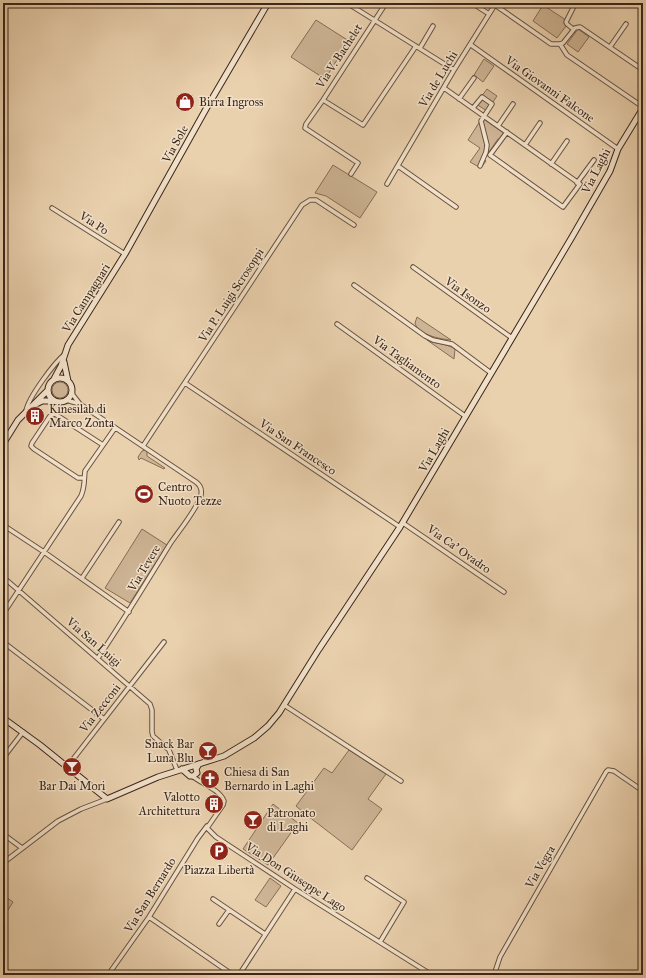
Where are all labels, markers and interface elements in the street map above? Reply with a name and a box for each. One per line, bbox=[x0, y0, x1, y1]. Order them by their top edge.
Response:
street label: Via V. Bachelet bbox=[312, 21, 365, 92]
street label: Via de Luchi bbox=[415, 48, 461, 111]
street label: Via Giovanni Falcone bbox=[502, 52, 597, 125]
shop icon: Birra Ingross bbox=[174, 91, 196, 113]
place label: Birra Ingross bbox=[199, 95, 263, 110]
street label: Via Sole bbox=[159, 123, 191, 166]
street label: Via Laghi bbox=[578, 145, 615, 197]
street label: Via Po bbox=[76, 208, 111, 238]
street label: Via P. Luigi Scrosoppi bbox=[195, 245, 268, 346]
street label: Via Campagnari bbox=[59, 260, 114, 336]
street label: Via Isonzo bbox=[441, 273, 494, 316]
street label: Via Tagliamento bbox=[369, 332, 444, 392]
place label: Kinesilab di Marco Zonta bbox=[49, 402, 115, 430]
building icon: Kinesilab di Marco Zonta bbox=[24, 405, 46, 427]
street label: Via San Francesco bbox=[256, 416, 339, 478]
street label: Via Laghi bbox=[415, 425, 453, 476]
place label: Centro Nuoto Tezze bbox=[158, 480, 222, 508]
sports icon: Centro Nuoto Tezze bbox=[133, 483, 155, 505]
street label: Via Ca' Ovadro bbox=[424, 521, 494, 576]
street label: Via Tevere bbox=[124, 542, 163, 595]
street label: Via San Luigi bbox=[62, 614, 125, 671]
street label: Via Zecconi bbox=[76, 680, 124, 736]
place label: Snack Bar Luna Blu bbox=[145, 737, 195, 765]
bar icon: Snack Bar Luna Blu bbox=[197, 740, 219, 762]
bar icon: Bar Dai Mori bbox=[61, 756, 83, 778]
place label: Chiesa di San Bernardo in Laghi bbox=[224, 765, 315, 794]
church icon: Chiesa di San Bernardo in Laghi bbox=[199, 768, 221, 790]
place label: Bar Dai Mori bbox=[39, 779, 106, 793]
place label: Valotto Architettura bbox=[138, 790, 201, 818]
building icon: Valotto Architettura bbox=[203, 793, 225, 815]
place label: Patronato di Laghi bbox=[267, 806, 316, 835]
bar icon: Patronato di Laghi bbox=[242, 809, 264, 831]
street label: Via Don Giuseppe Lago bbox=[242, 839, 349, 916]
parking icon: Piazza Libertà bbox=[208, 840, 230, 862]
street label: Via Vegra bbox=[522, 842, 559, 892]
street label: Via San Bernardo bbox=[121, 855, 179, 936]
place label: Piazza Libertà bbox=[184, 863, 255, 877]

